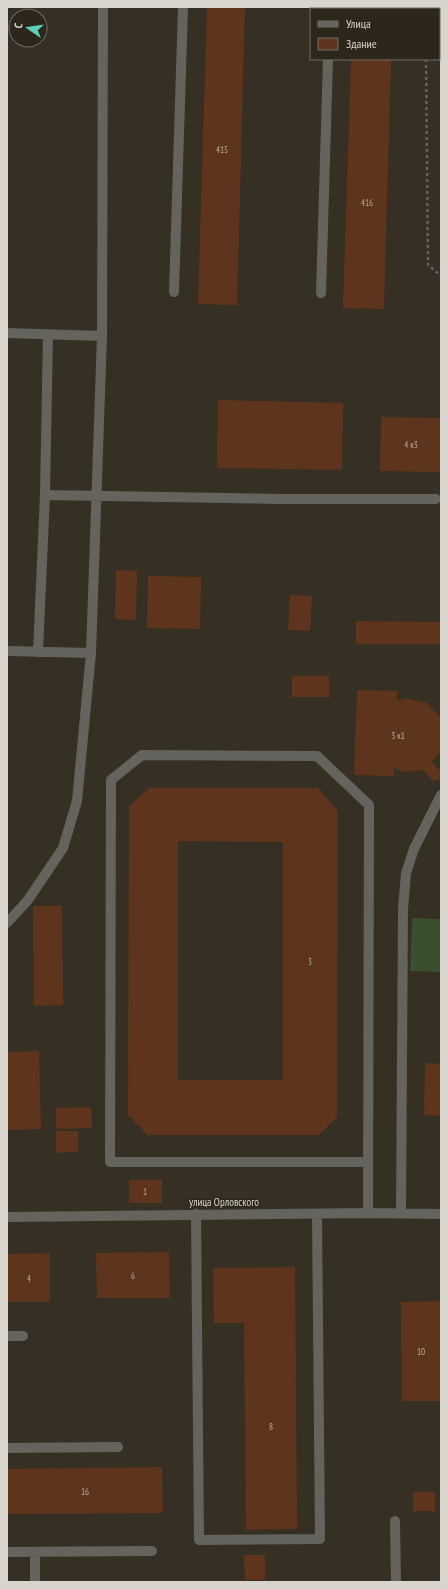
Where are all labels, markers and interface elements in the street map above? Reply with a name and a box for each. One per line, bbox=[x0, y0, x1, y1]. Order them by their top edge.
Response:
north arrow bbox=[8, 8, 48, 48]
legend bbox=[310, 8, 440, 60]
text: Улица bbox=[346, 16, 371, 31]
text: С bbox=[11, 22, 26, 30]
text: Здание bbox=[346, 36, 377, 51]
house number: 415 bbox=[216, 144, 228, 155]
house number: 416 bbox=[361, 197, 373, 208]
house number: 4 к3 bbox=[404, 439, 418, 450]
house number: 3 к1 bbox=[391, 730, 405, 741]
house number: 3 bbox=[308, 956, 312, 967]
house number: 1 bbox=[143, 1186, 147, 1197]
street label: улица Орловского bbox=[189, 1195, 259, 1209]
house number: 6 bbox=[131, 1270, 135, 1281]
house number: 4 bbox=[27, 1273, 31, 1284]
house number: 10 bbox=[417, 1346, 425, 1357]
house number: 8 bbox=[269, 1421, 273, 1432]
house number: 16 bbox=[81, 1486, 89, 1497]

